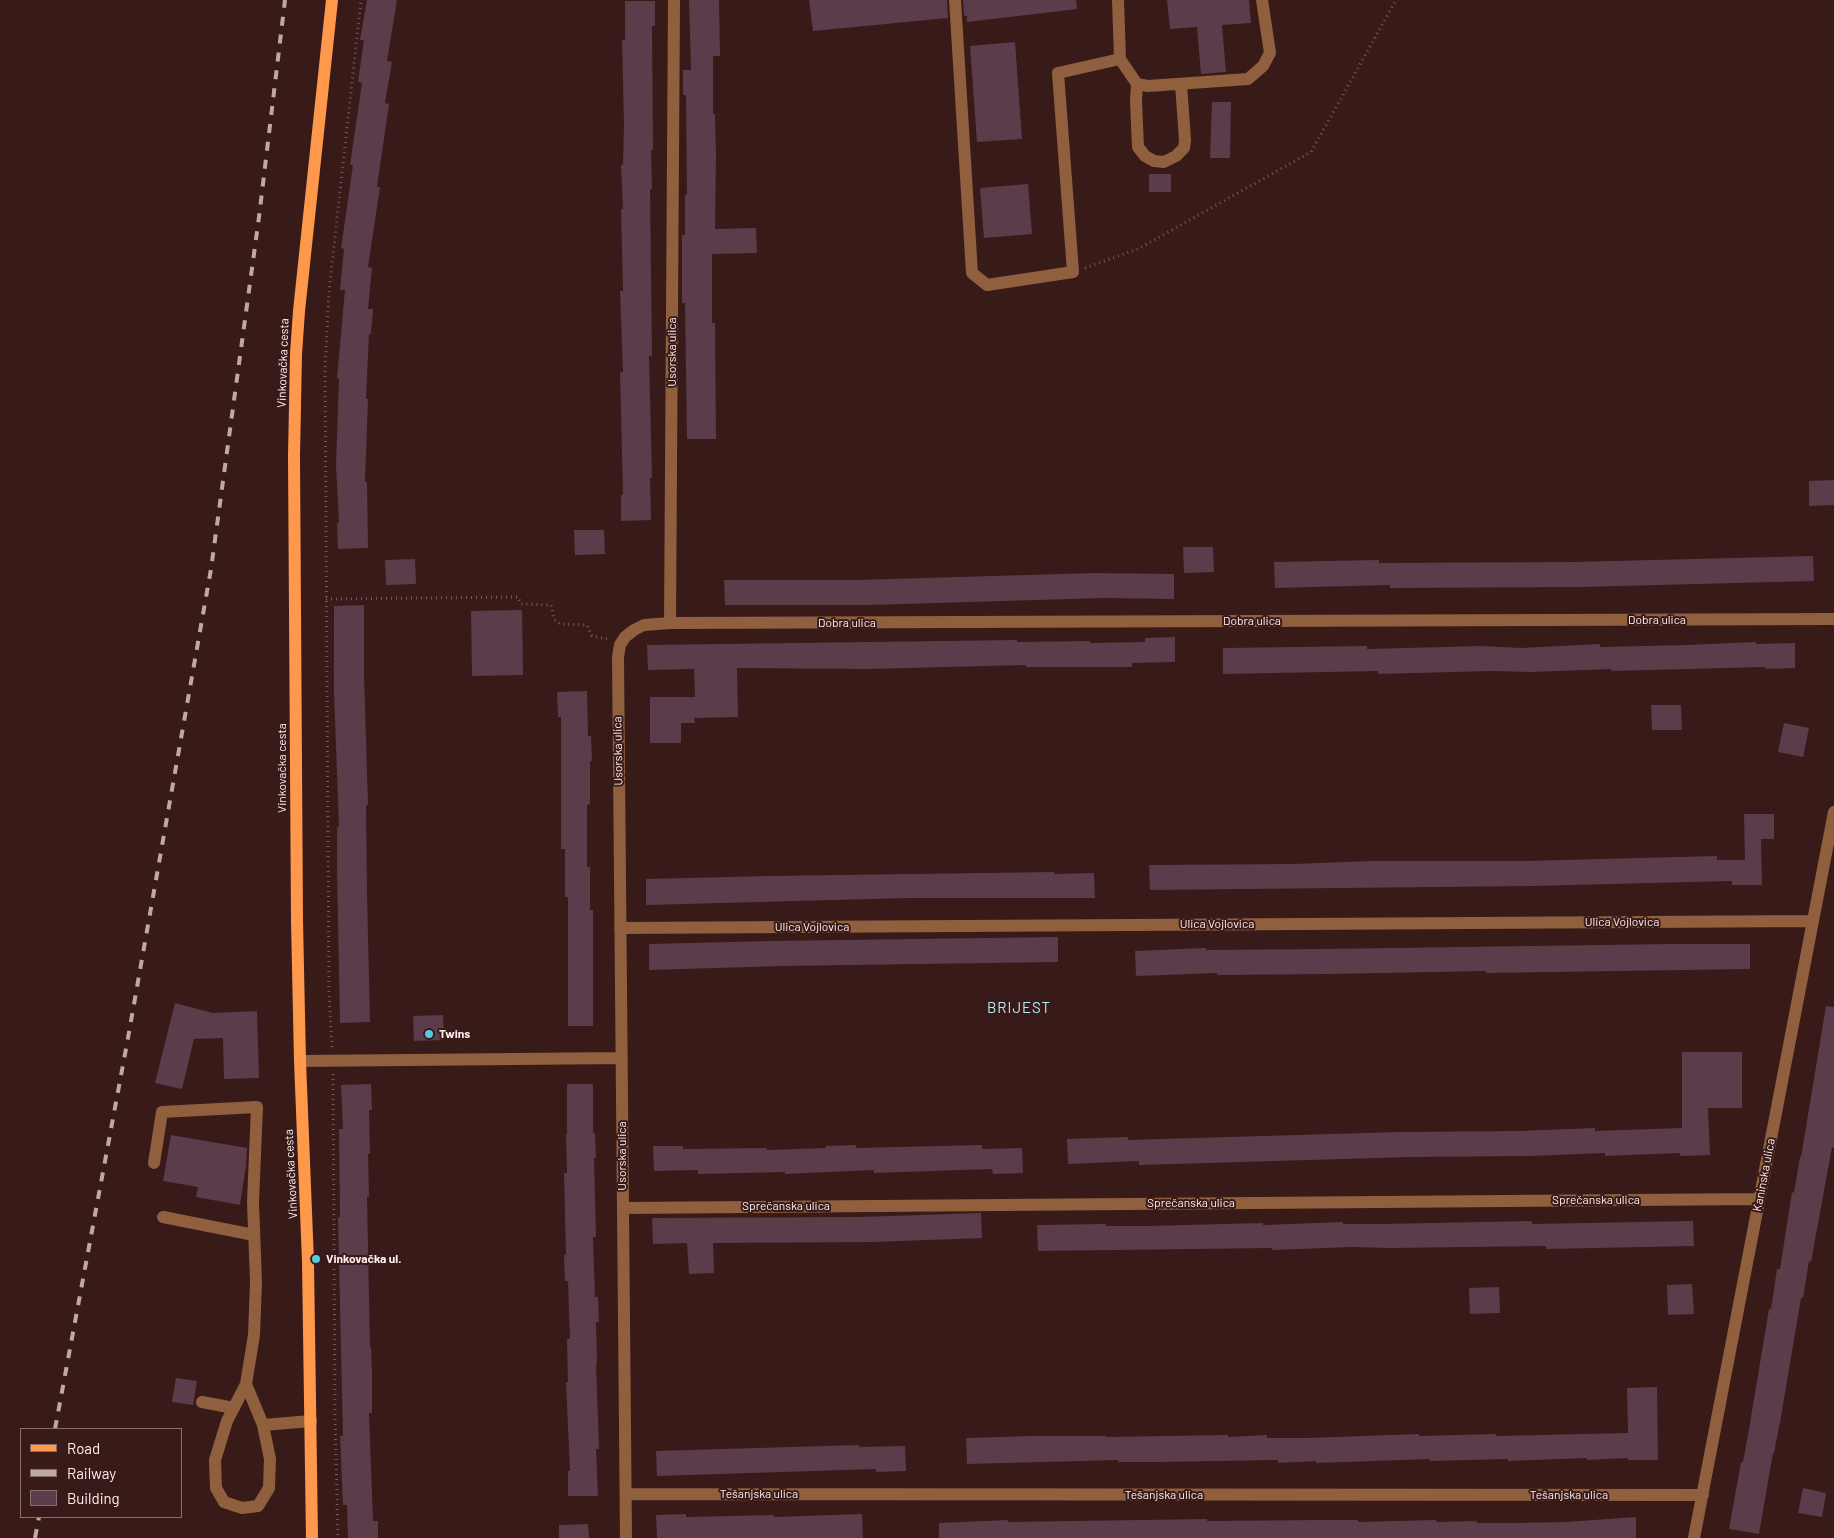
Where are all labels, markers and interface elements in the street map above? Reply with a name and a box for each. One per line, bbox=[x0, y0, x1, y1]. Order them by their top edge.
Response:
street label: Usorska ulica bbox=[665, 317, 679, 387]
street label: Vinkovačka cesta bbox=[274, 318, 292, 408]
street label: Dobra ulica bbox=[1628, 613, 1686, 627]
street label: Dobra ulica bbox=[1223, 614, 1281, 628]
street label: Dobra ulica bbox=[818, 616, 876, 630]
street label: Usorska ulica bbox=[610, 716, 626, 786]
street label: Vinkovačka cesta bbox=[275, 723, 289, 813]
street label: Ulica Vojlovica bbox=[1585, 915, 1659, 929]
street label: Ulica Vojlovica bbox=[1180, 917, 1254, 931]
street label: Ulica Vojlovica bbox=[775, 920, 849, 934]
district label: BRIJEST bbox=[986, 999, 1052, 1017]
place label: Twins bbox=[439, 1027, 470, 1041]
marker: Twins bbox=[423, 1028, 435, 1040]
street label: Usorska ulica bbox=[615, 1121, 629, 1191]
street label: Vinkovačka cesta bbox=[281, 1129, 301, 1219]
street label: Kaninska ulica bbox=[1750, 1137, 1778, 1213]
street label: Sprečanska ulica bbox=[1552, 1193, 1640, 1207]
street label: Sprečanska ulica bbox=[1147, 1196, 1235, 1210]
street label: Sprečanska ulica bbox=[742, 1199, 830, 1213]
place label: Vinkovačka ul. bbox=[326, 1252, 402, 1266]
marker: Vinkovačka ul. bbox=[310, 1253, 322, 1265]
legend bbox=[20, 1428, 182, 1518]
text: Road bbox=[67, 1439, 100, 1457]
text: Railway bbox=[67, 1464, 116, 1482]
street label: Tešanjska ulica bbox=[720, 1487, 798, 1501]
street label: Tešanjska ulica bbox=[1125, 1488, 1203, 1502]
street label: Tešanjska ulica bbox=[1530, 1488, 1608, 1502]
text: Building bbox=[67, 1489, 120, 1507]

